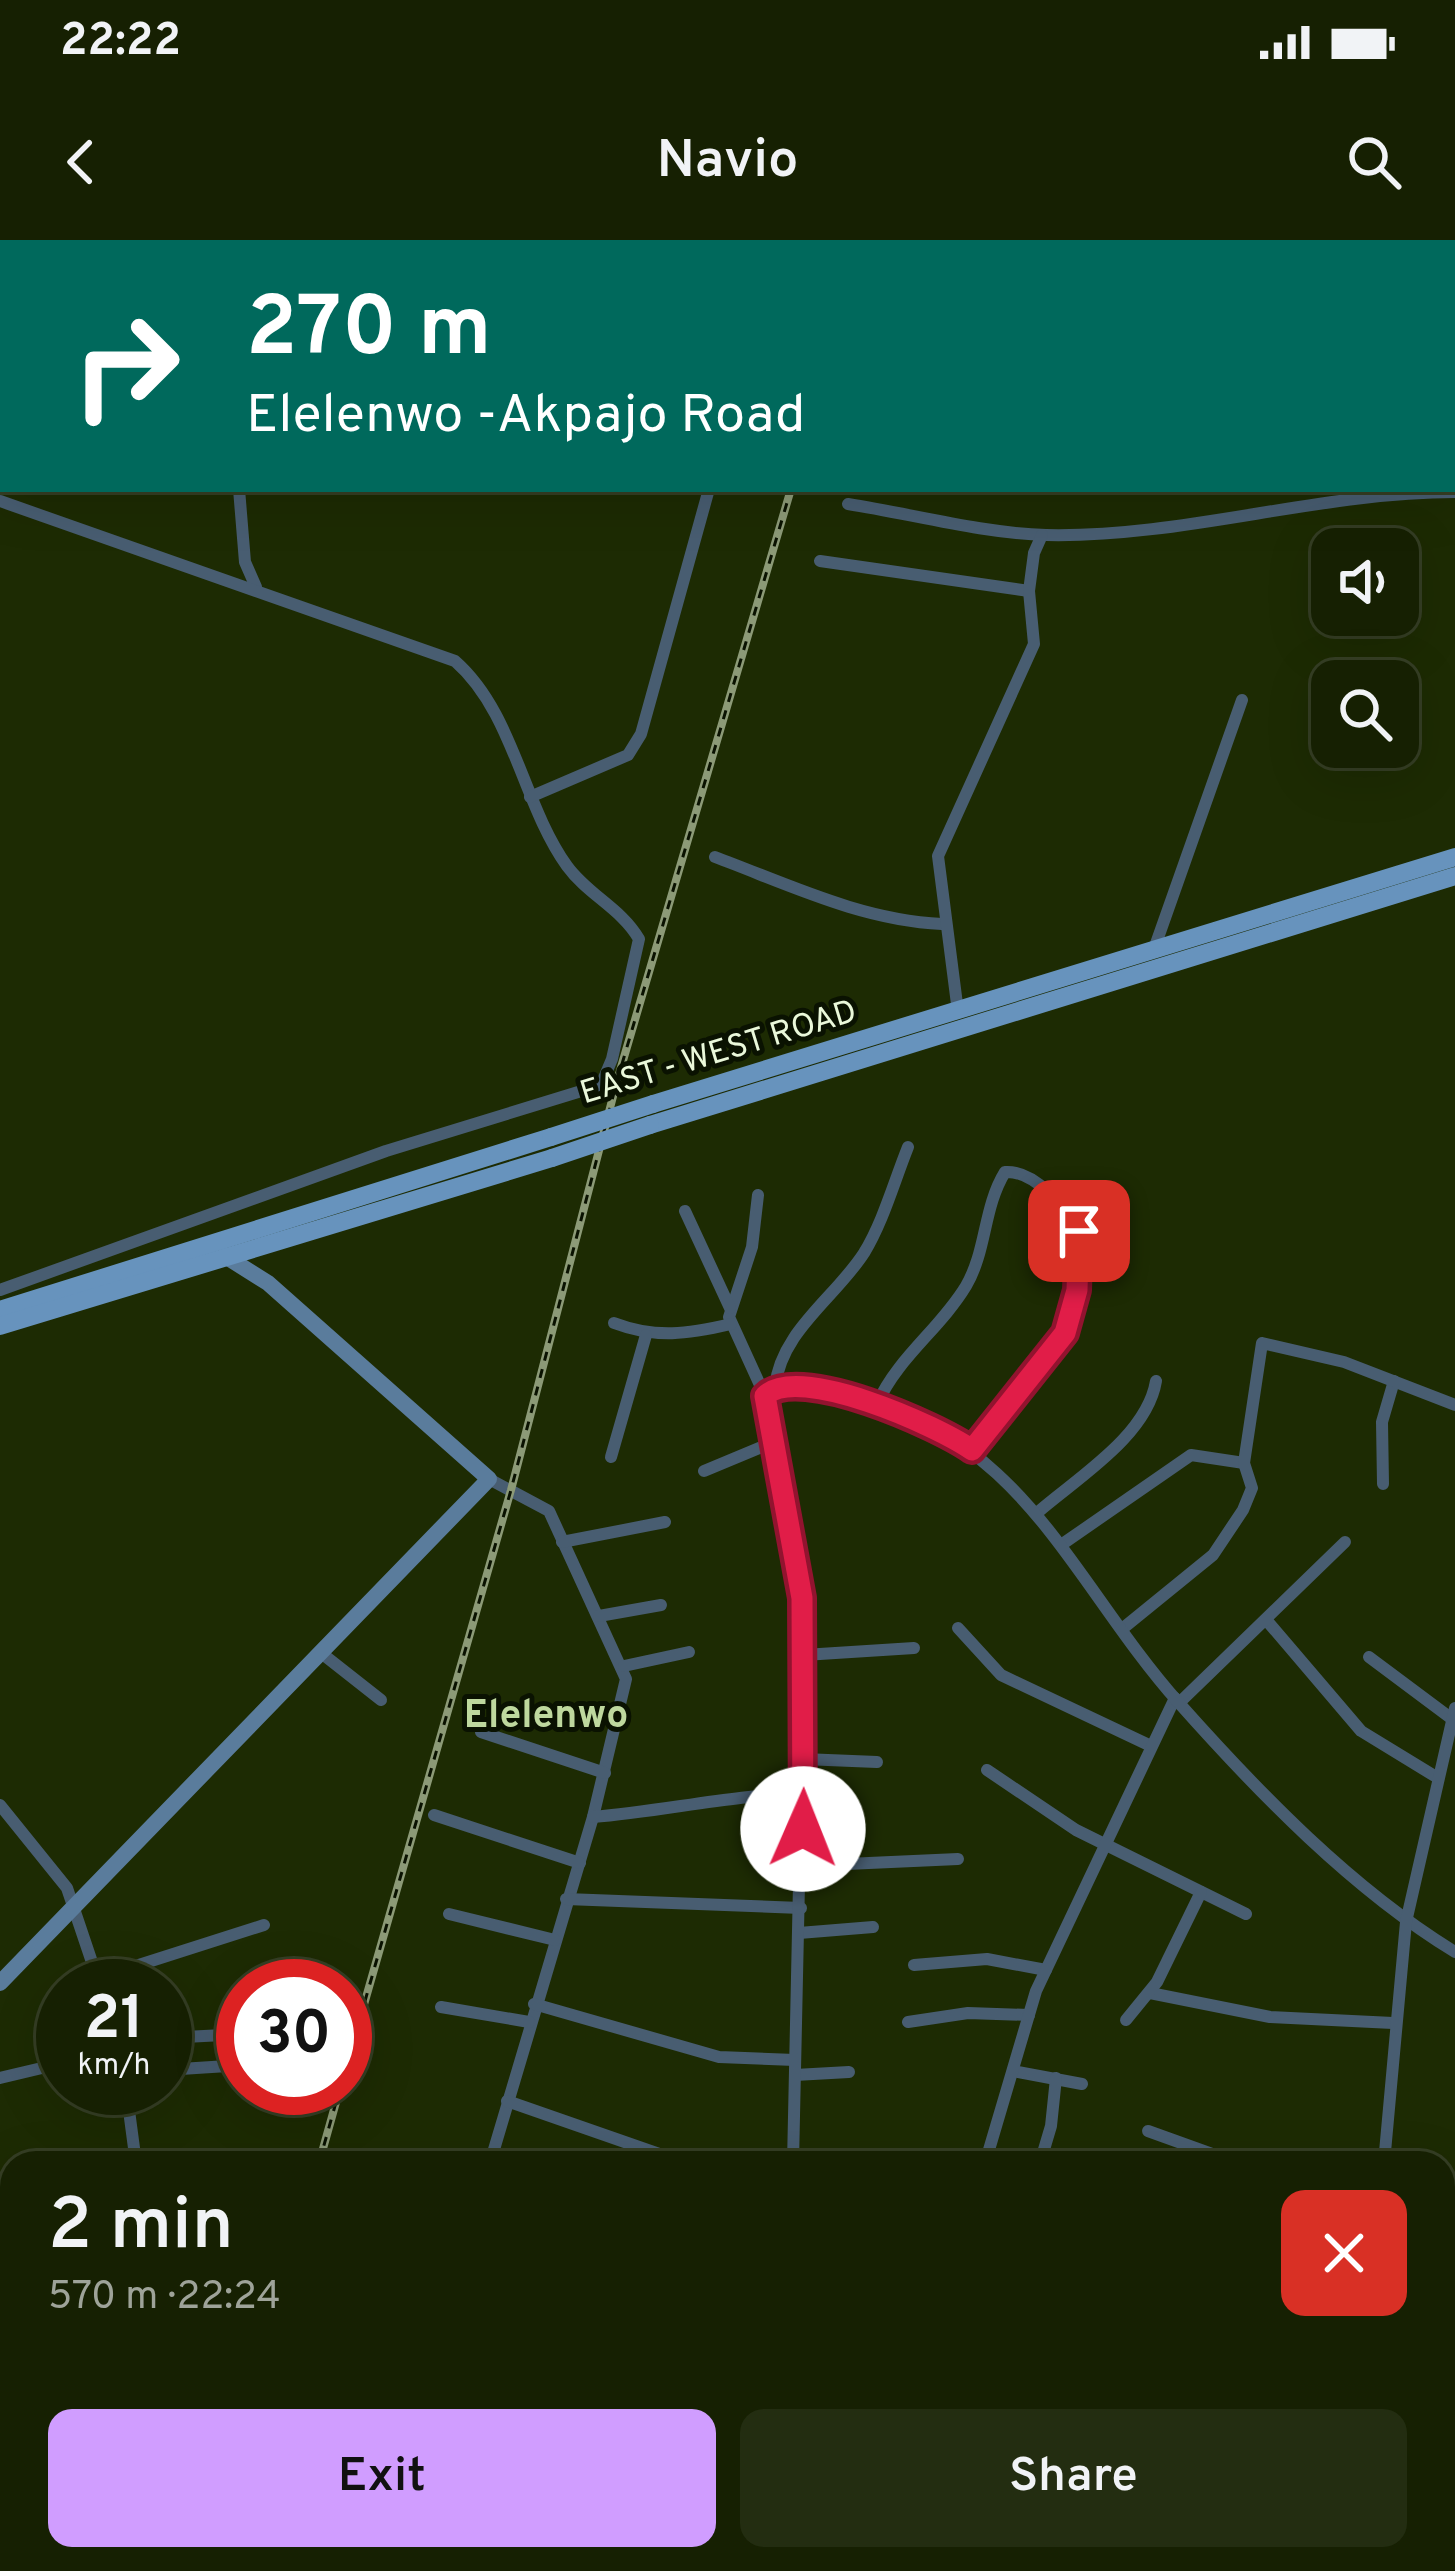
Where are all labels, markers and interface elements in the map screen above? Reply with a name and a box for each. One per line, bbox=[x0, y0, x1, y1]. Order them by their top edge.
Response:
text: 22:22 bbox=[60, 14, 181, 71]
text: Navio bbox=[657, 128, 798, 197]
icon: back bbox=[48, 129, 114, 195]
icon: search bbox=[1341, 129, 1407, 195]
text: 270 m bbox=[246, 279, 492, 385]
icon: right bbox=[48, 288, 204, 444]
text: Elelenwo -Akpajo Road bbox=[246, 383, 805, 452]
map controls bbox=[1311, 528, 1419, 768]
button: sound bbox=[1311, 528, 1419, 636]
button: search bbox=[1311, 660, 1419, 768]
street label: EAST - WEST ROAD bbox=[576, 992, 862, 1116]
pin bbox=[1028, 1180, 1130, 1282]
icon: arrive bbox=[1046, 1198, 1112, 1264]
district label: Elelenwo bbox=[464, 1693, 628, 1742]
position arrow bbox=[740, 1766, 866, 1892]
speed limit sign: 30 bbox=[216, 1959, 372, 2115]
text: 21 bbox=[84, 1984, 144, 2060]
text: km/h bbox=[78, 2048, 150, 2085]
text: 2 min bbox=[48, 2183, 234, 2275]
button: close bbox=[1281, 2190, 1407, 2316]
text: 570 m · 22:24 bbox=[48, 2274, 281, 2323]
button: Exit bbox=[48, 2409, 716, 2547]
button: Share bbox=[740, 2409, 1407, 2547]

